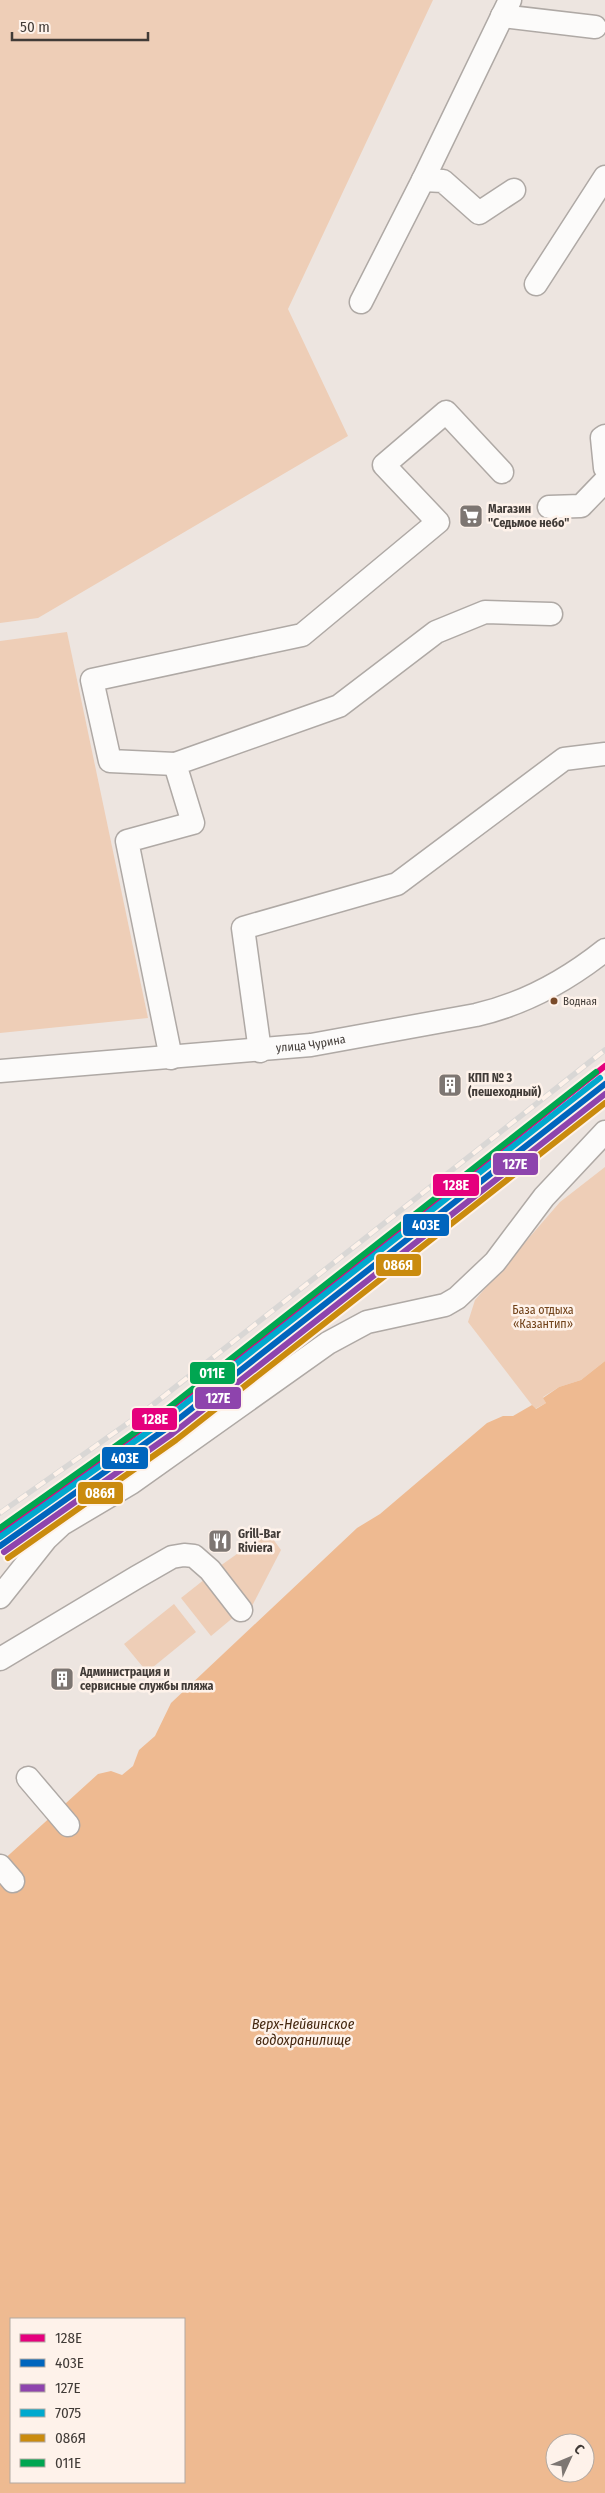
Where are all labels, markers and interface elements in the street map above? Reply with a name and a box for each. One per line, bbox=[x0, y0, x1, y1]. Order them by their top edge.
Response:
scale bar bbox=[12, 10, 149, 42]
text: 50 m bbox=[20, 18, 50, 36]
place label: Магазин "Седьмое небо" bbox=[488, 502, 569, 530]
supermarket icon: Магазин "Седьмое небо" bbox=[458, 503, 484, 529]
place label: Водная bbox=[563, 995, 597, 1008]
marker: Водная bbox=[549, 996, 559, 1006]
street label: улица Чурина bbox=[275, 1032, 347, 1055]
place label: КПП № 3 (пешеходный) bbox=[468, 1071, 541, 1099]
building icon: КПП № 3 (пешеходный) bbox=[437, 1072, 463, 1098]
line badge: 127Е bbox=[492, 1152, 539, 1176]
text: 127Е bbox=[503, 1156, 528, 1173]
line badge: 128Е bbox=[432, 1173, 480, 1197]
text: 128Е bbox=[443, 1177, 470, 1194]
line badge: 403Е bbox=[402, 1213, 450, 1237]
text: 403Е bbox=[412, 1217, 440, 1234]
line badge: 086Я bbox=[375, 1253, 422, 1277]
text: 086Я bbox=[383, 1257, 413, 1274]
park label: База отдыха «Казантип» bbox=[512, 1303, 574, 1331]
line badge: 011Е bbox=[189, 1361, 236, 1385]
text: 011Е bbox=[199, 1365, 225, 1382]
line badge: 127Е bbox=[194, 1386, 242, 1410]
text: 127Е bbox=[206, 1390, 231, 1407]
line badge: 128Е bbox=[131, 1407, 178, 1431]
text: 128Е bbox=[142, 1411, 169, 1428]
line badge: 403Е bbox=[101, 1446, 149, 1470]
text: 403Е bbox=[111, 1450, 139, 1467]
line badge: 086Я bbox=[77, 1481, 124, 1505]
text: 086Я bbox=[85, 1485, 115, 1502]
place label: Grill-Bar Riviera bbox=[238, 1527, 281, 1555]
restaurant icon: Grill-Bar Riviera bbox=[207, 1528, 233, 1554]
place label: Администрация и сервисные службы пляжа bbox=[79, 1665, 214, 1693]
building icon: Администрация и сервисные службы пляжа bbox=[49, 1666, 75, 1692]
water label: Верх-Нейвинское водохранилище bbox=[252, 2016, 355, 2049]
legend bbox=[10, 2318, 185, 2483]
text: 128Е bbox=[55, 2329, 82, 2347]
text: 403Е bbox=[55, 2354, 84, 2372]
text: 127Е bbox=[55, 2379, 80, 2397]
text: 7075 bbox=[55, 2404, 81, 2422]
text: 086Я bbox=[55, 2429, 86, 2447]
north arrow bbox=[545, 2433, 595, 2483]
text: С bbox=[570, 2441, 588, 2458]
text: 011Е bbox=[55, 2454, 81, 2472]

